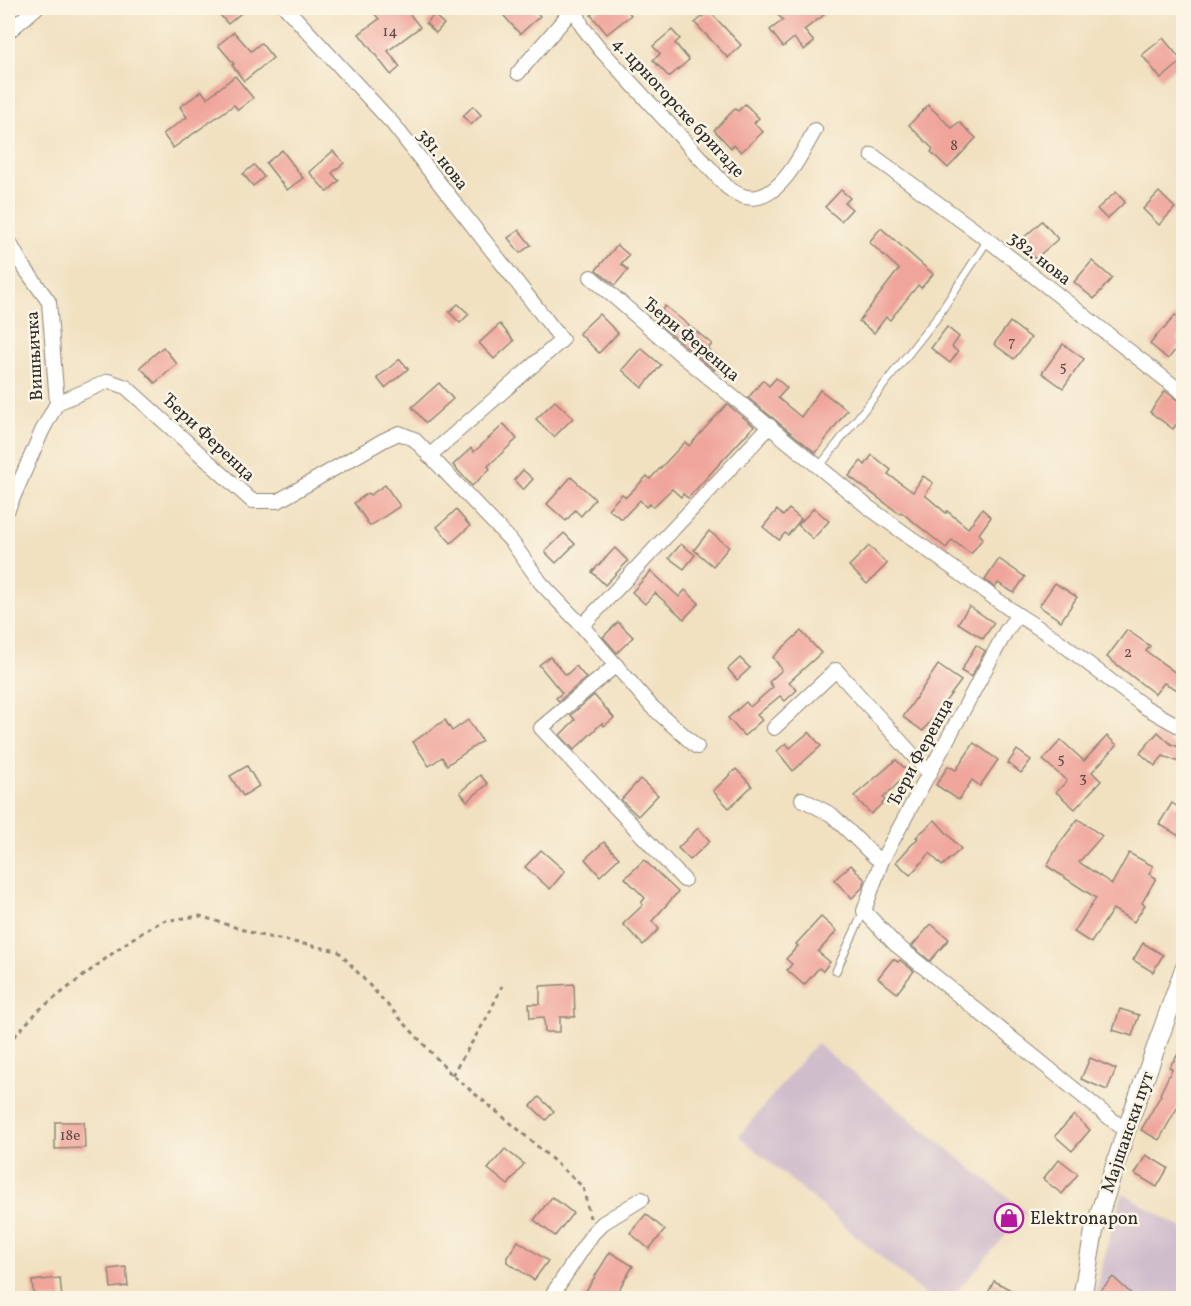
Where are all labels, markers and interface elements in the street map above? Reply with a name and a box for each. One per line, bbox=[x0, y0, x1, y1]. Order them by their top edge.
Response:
house number: 14 bbox=[383, 22, 397, 43]
street label: 4. црногорске бригаде bbox=[606, 32, 750, 184]
street label: 381. нова bbox=[410, 124, 474, 196]
house number: 8 bbox=[950, 136, 958, 157]
street label: 382. нова bbox=[1002, 226, 1076, 292]
street label: Ђери Ференца bbox=[637, 292, 745, 388]
street label: Вишњичка bbox=[21, 310, 50, 401]
house number: 7 bbox=[1008, 332, 1016, 353]
house number: 5 bbox=[1059, 357, 1067, 378]
street label: Ђери Ференца bbox=[156, 388, 260, 488]
house number: 2 bbox=[1124, 643, 1132, 664]
street label: Ђери Ференца bbox=[882, 694, 960, 811]
house number: 5 bbox=[1057, 749, 1065, 770]
house number: 3 bbox=[1079, 768, 1087, 789]
street label: Мајшански пут bbox=[1096, 1068, 1161, 1197]
house number: 18e bbox=[60, 1126, 80, 1147]
shop icon: Elektronapon bbox=[993, 1202, 1025, 1234]
place label: Elektronapon bbox=[1030, 1207, 1139, 1232]

